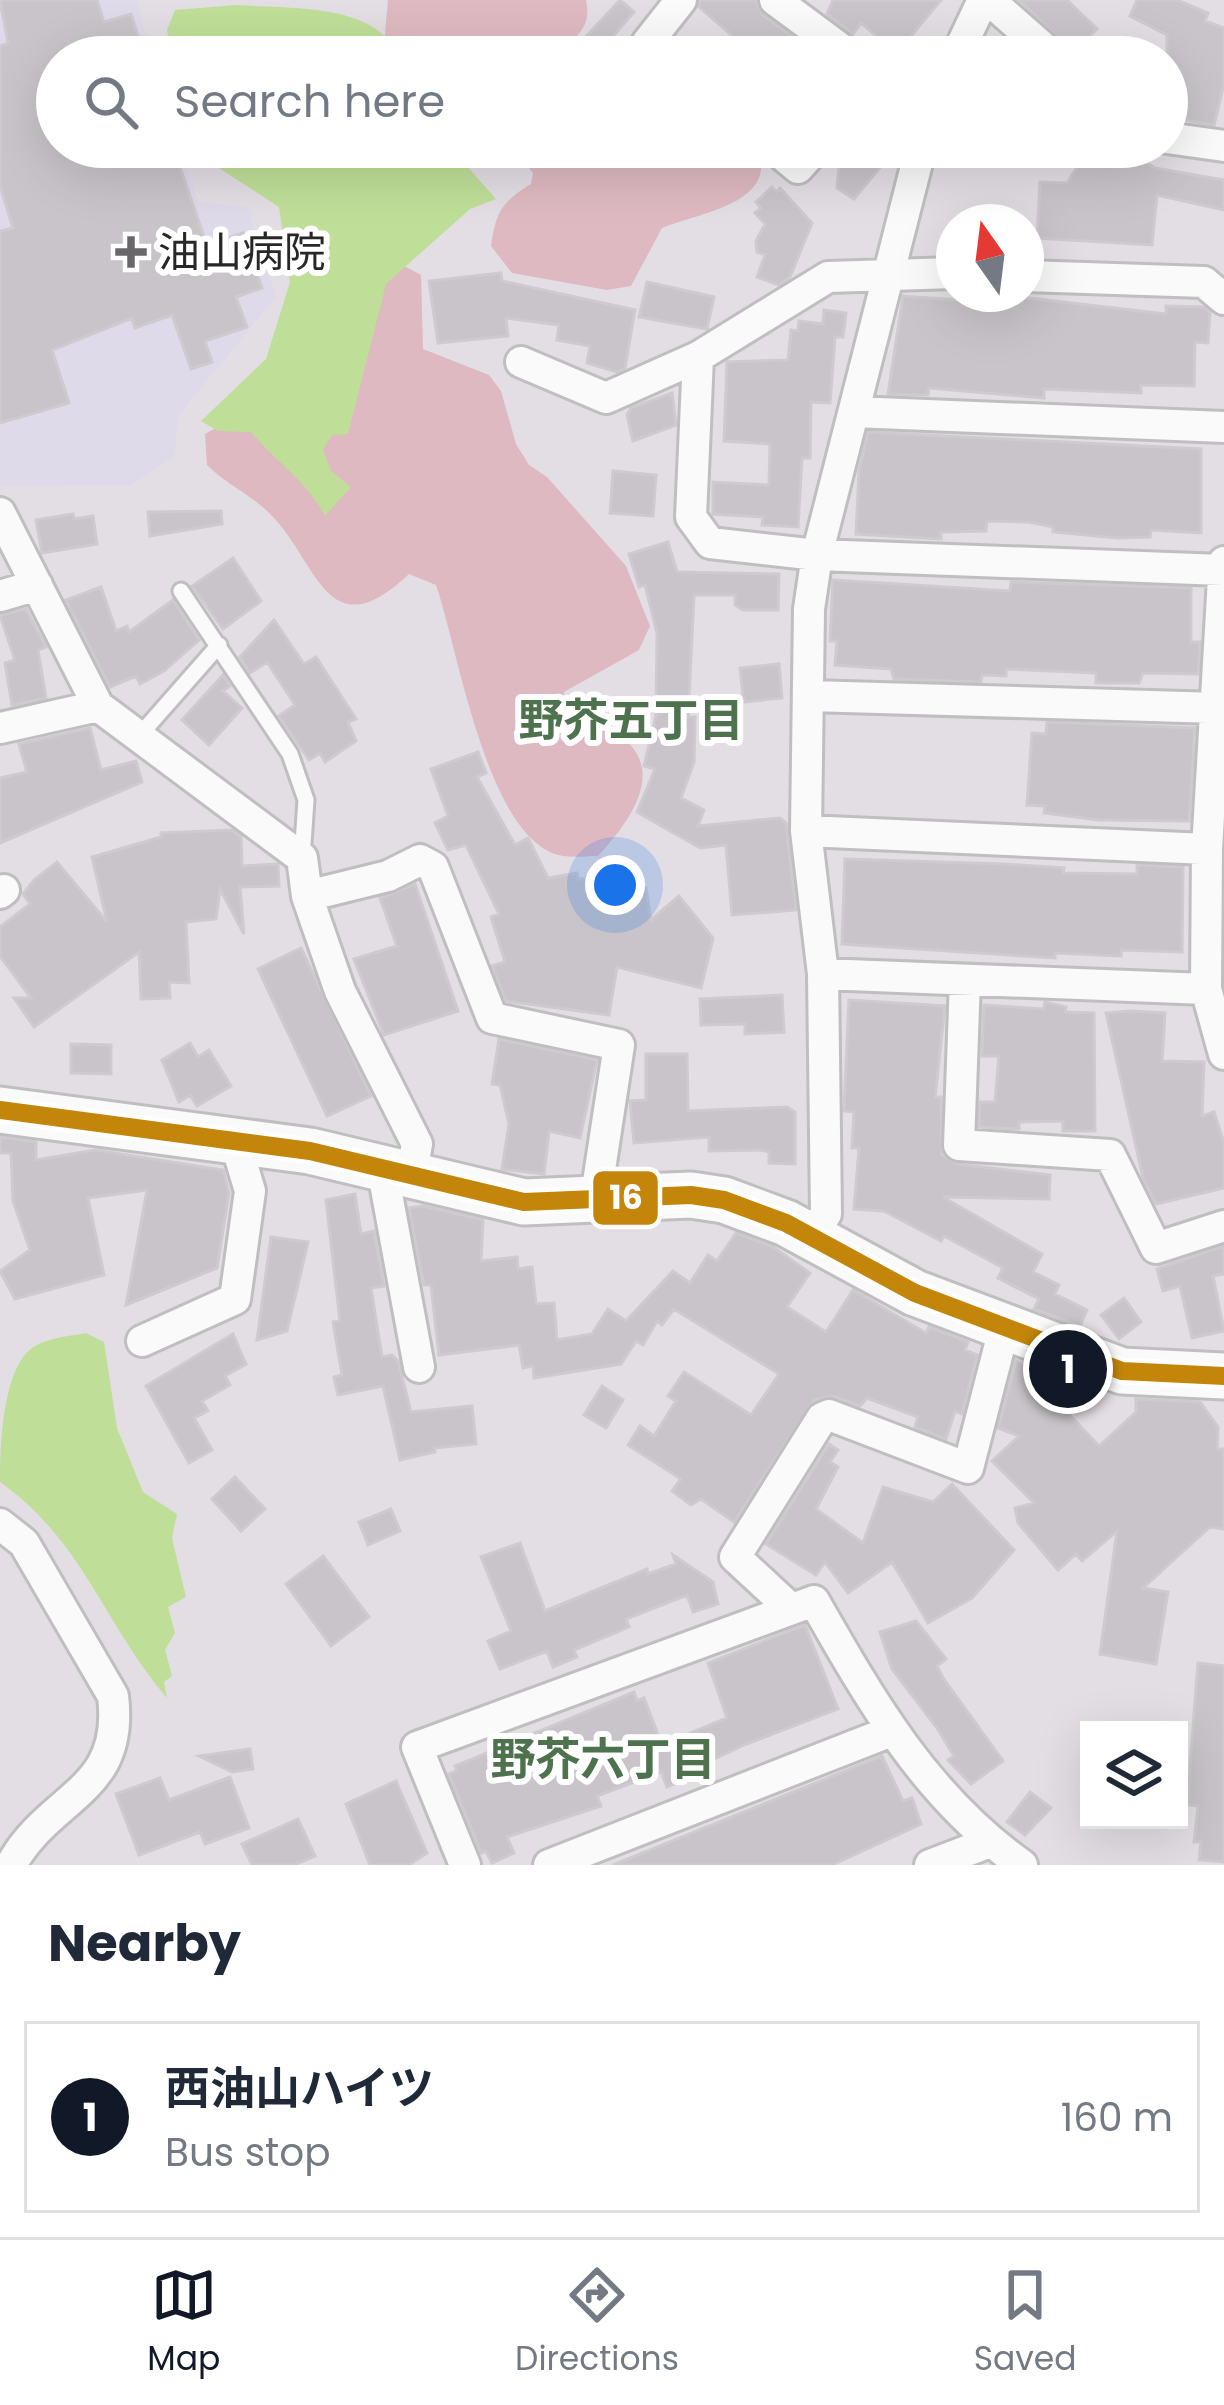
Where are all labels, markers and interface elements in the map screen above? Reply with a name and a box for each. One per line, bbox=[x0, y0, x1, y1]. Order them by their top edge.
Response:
search box bbox=[36, 36, 1188, 168]
icon: search bbox=[78, 69, 144, 135]
text: Search here bbox=[174, 70, 445, 133]
north arrow bbox=[936, 204, 1044, 312]
place label: 油山病院 bbox=[158, 223, 326, 282]
marker: 油山病院 bbox=[115, 236, 147, 268]
district label: 野芥五丁目 bbox=[518, 689, 744, 752]
your location bbox=[585, 855, 645, 915]
line badge: 16 bbox=[591, 1169, 660, 1227]
text: 16 bbox=[609, 1174, 643, 1221]
pin: 1 bbox=[1029, 1324, 1107, 1414]
map controls bbox=[1080, 1721, 1188, 1829]
button: layers bbox=[1080, 1721, 1188, 1829]
district label: 野芥六丁目 bbox=[490, 1728, 716, 1791]
text: Nearby bbox=[48, 1907, 241, 1979]
text: 西油山ハイツ bbox=[165, 2057, 434, 2120]
text: 1 bbox=[83, 2090, 97, 2145]
text: 160 m bbox=[1061, 2090, 1173, 2145]
text: Bus stop bbox=[165, 2125, 331, 2180]
tab: Map bbox=[147, 2262, 220, 2384]
tab: Directions bbox=[515, 2262, 679, 2384]
tab: Saved bbox=[974, 2262, 1077, 2384]

